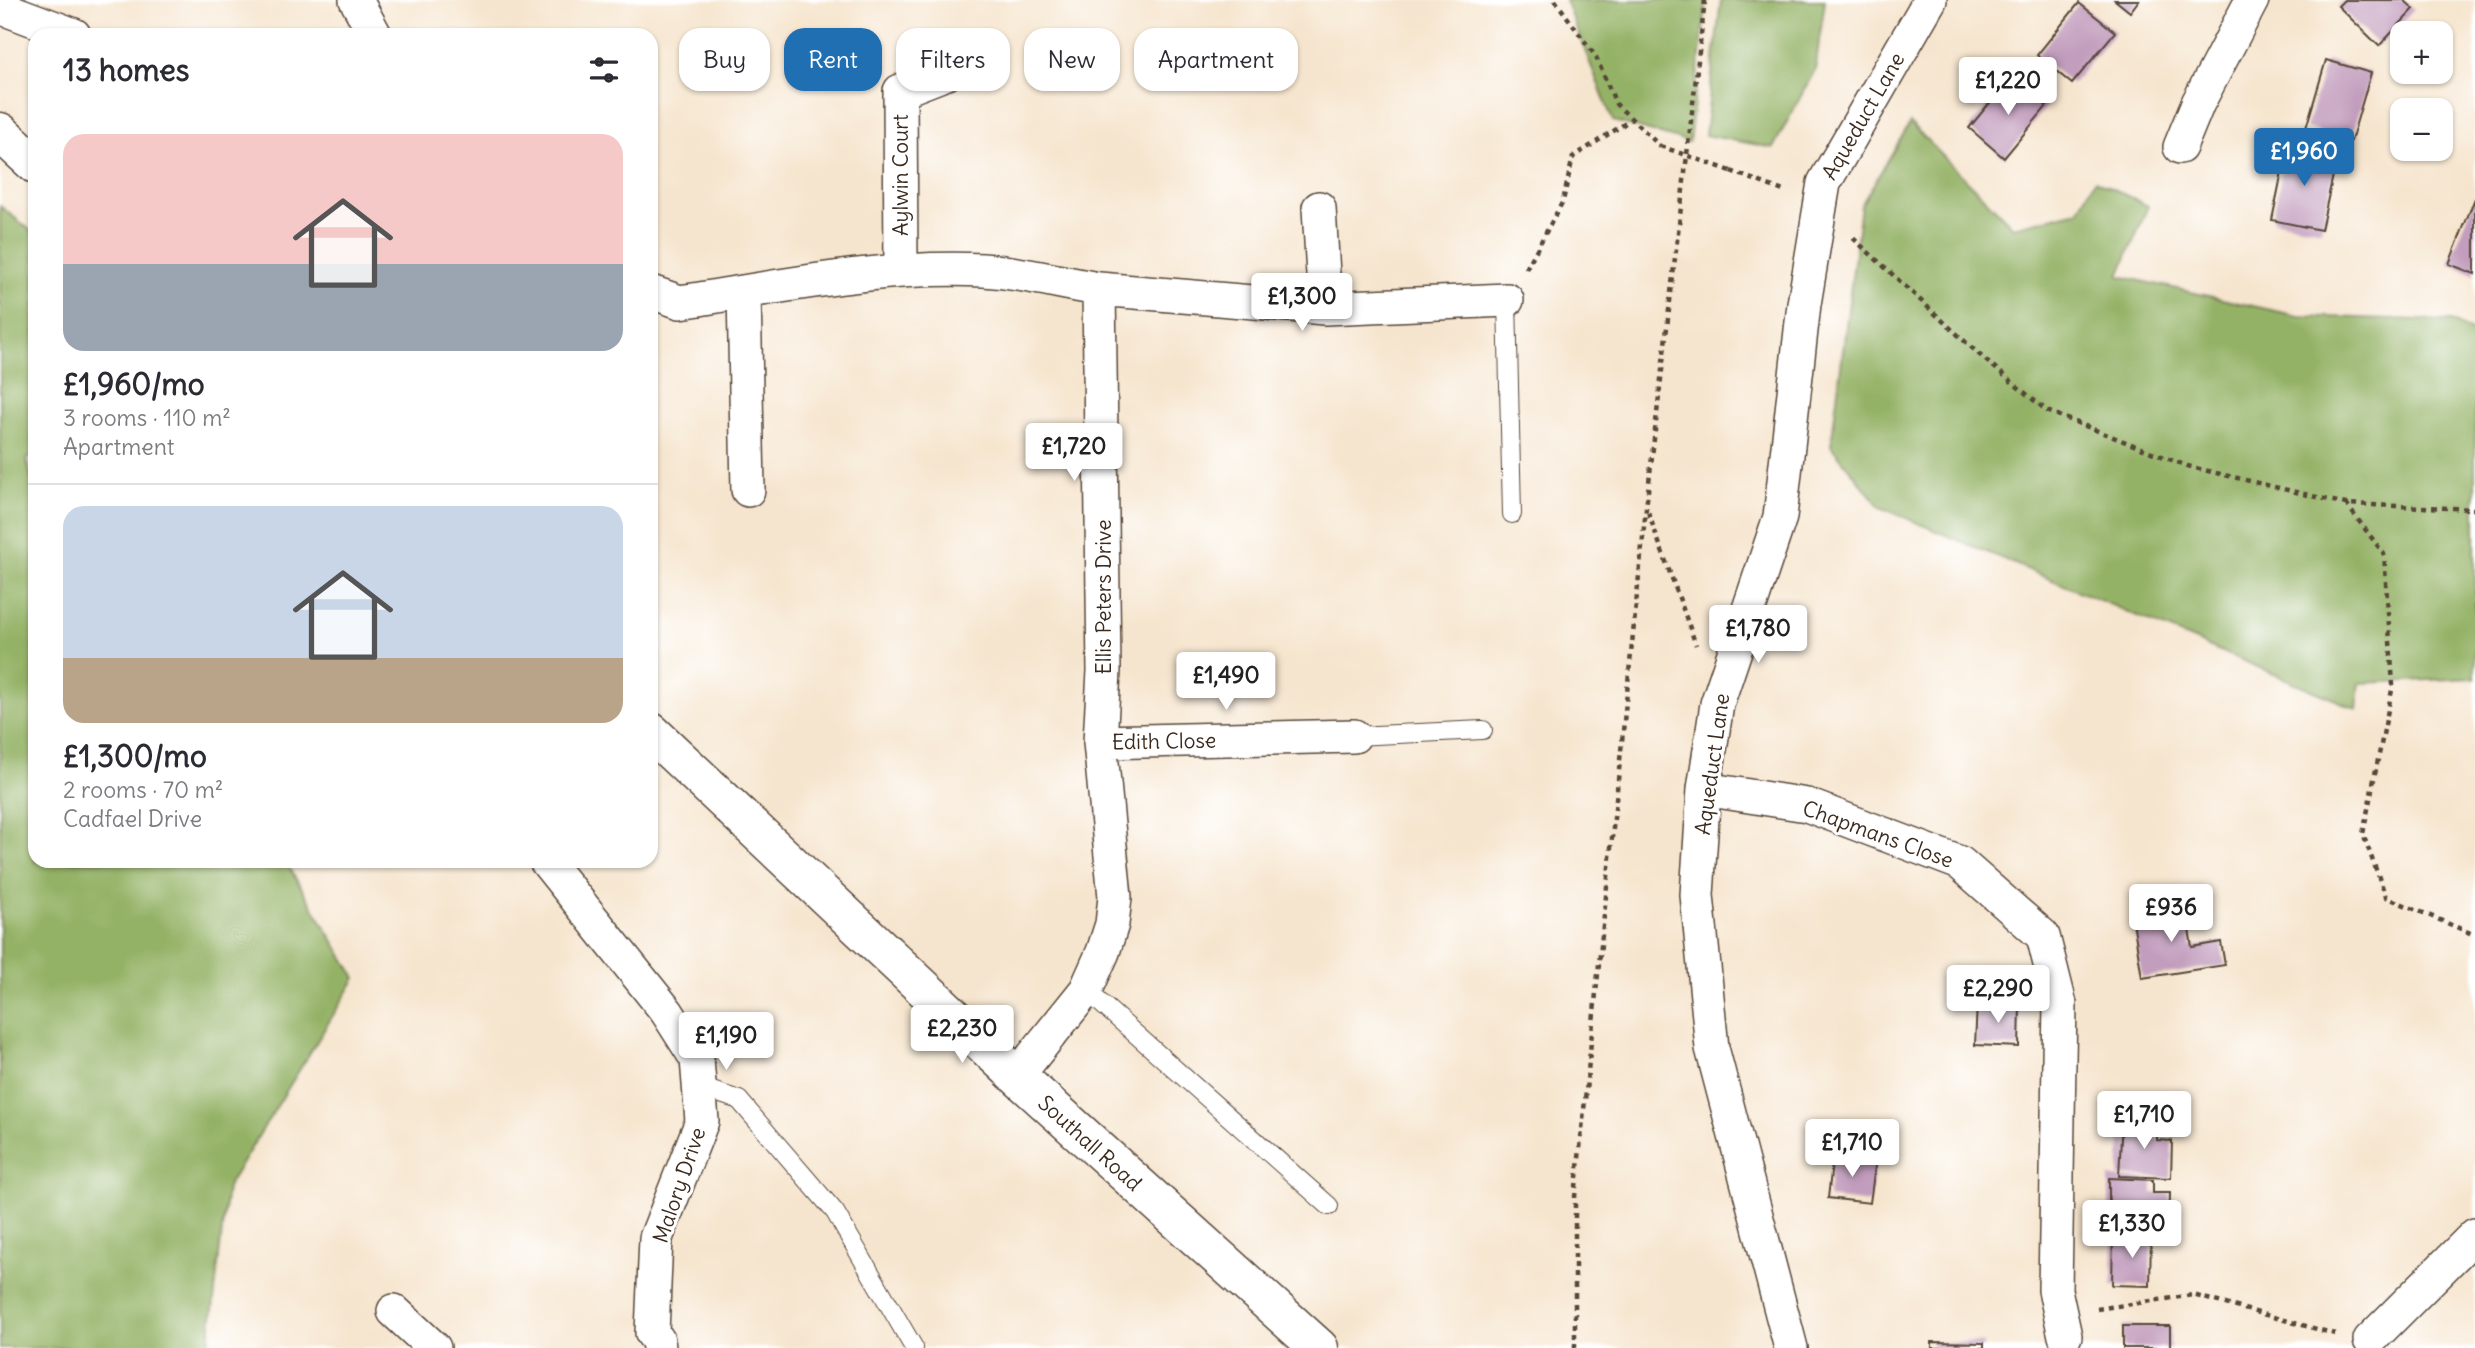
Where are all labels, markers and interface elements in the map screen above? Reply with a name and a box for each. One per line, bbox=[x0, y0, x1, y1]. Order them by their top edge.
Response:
map controls bbox=[2390, 21, 2453, 161]
button: + bbox=[2390, 21, 2453, 84]
chip: Buy bbox=[679, 28, 770, 91]
chip: Rent bbox=[784, 28, 882, 91]
chip: Filters bbox=[896, 28, 1010, 91]
chip: New bbox=[1024, 28, 1120, 91]
chip: Apartment bbox=[1134, 28, 1298, 91]
street label: Aqueduct Lane bbox=[1816, 48, 1910, 184]
text: 13 homes bbox=[63, 51, 189, 89]
icon: filters bbox=[585, 51, 623, 89]
pin: £1,220 bbox=[1951, 58, 2065, 117]
text: £1,220 bbox=[1975, 65, 2041, 94]
button: − bbox=[2390, 98, 2453, 161]
street label: Aylwin Court bbox=[887, 114, 914, 236]
pin: £1,960 bbox=[2247, 128, 2361, 188]
text: £1,960 bbox=[2270, 136, 2338, 165]
icon: home bbox=[280, 180, 406, 306]
pin: £1,300 bbox=[1245, 274, 1359, 333]
text: £1,300 bbox=[1267, 281, 1337, 310]
text: £1,960/mo bbox=[63, 365, 205, 403]
text: 3 rooms · 110 m² bbox=[63, 403, 231, 432]
pin: £1,720 bbox=[1017, 424, 1131, 483]
text: £1,720 bbox=[1041, 431, 1107, 460]
text: Apartment bbox=[63, 432, 175, 461]
street label: Ellis Peters Drive bbox=[1090, 519, 1117, 675]
icon: home bbox=[280, 552, 406, 678]
pin: £1,780 bbox=[1701, 606, 1815, 665]
text: £1,780 bbox=[1725, 613, 1791, 642]
pin: £1,490 bbox=[1169, 652, 1283, 712]
text: £1,490 bbox=[1192, 660, 1260, 689]
street label: Aqueduct Lane bbox=[1689, 692, 1735, 836]
street label: Edith Close bbox=[1112, 727, 1216, 755]
text: £1,300/mo bbox=[63, 737, 207, 775]
text: 2 rooms · 70 m² bbox=[63, 775, 223, 804]
street label: Chapmans Close bbox=[1799, 794, 1957, 874]
text: Cadfael Drive bbox=[63, 804, 202, 833]
pin: £936 bbox=[2130, 884, 2212, 944]
text: £936 bbox=[2145, 892, 2197, 921]
pin: £2,290 bbox=[1941, 965, 2055, 1025]
text: £2,290 bbox=[1963, 973, 2033, 1002]
pin: £2,230 bbox=[905, 1006, 1019, 1065]
pin: £1,190 bbox=[669, 1012, 783, 1072]
text: £2,230 bbox=[927, 1013, 997, 1042]
text: £1,190 bbox=[695, 1020, 757, 1049]
street label: Southall Road bbox=[1032, 1089, 1148, 1197]
pin: £1,710 bbox=[2087, 1092, 2201, 1151]
text: £1,710 bbox=[2113, 1099, 2175, 1128]
pin: £1,710 bbox=[1795, 1120, 1909, 1179]
street label: Malory Drive bbox=[647, 1124, 711, 1246]
text: £1,710 bbox=[1821, 1127, 1883, 1156]
pin: £1,330 bbox=[2075, 1200, 2189, 1260]
text: £1,330 bbox=[2098, 1208, 2166, 1237]

